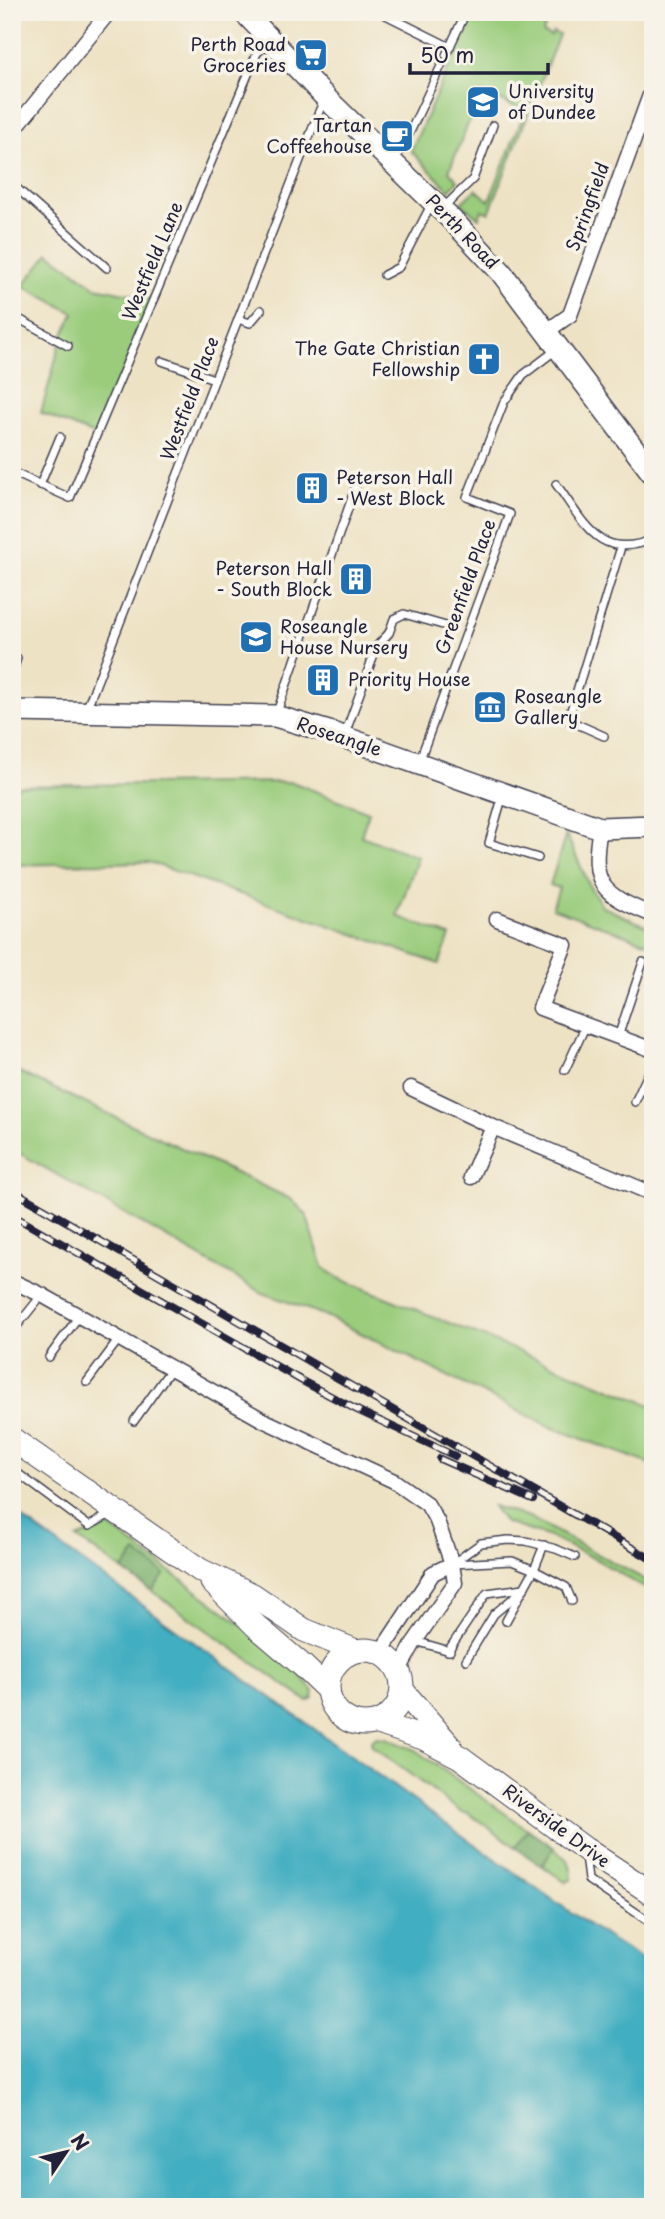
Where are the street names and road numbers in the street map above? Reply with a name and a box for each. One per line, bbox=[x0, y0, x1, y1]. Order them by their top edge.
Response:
street label: Springfield bbox=[558, 158, 615, 255]
street label: Perth Road bbox=[420, 187, 506, 275]
street label: Westfield Lane bbox=[114, 197, 189, 324]
street label: Westfield Place bbox=[153, 333, 225, 464]
street label: Greenfield Place bbox=[428, 515, 502, 658]
street label: Roseangle bbox=[293, 709, 386, 762]
street label: Riverside Drive bbox=[497, 1776, 616, 1873]

